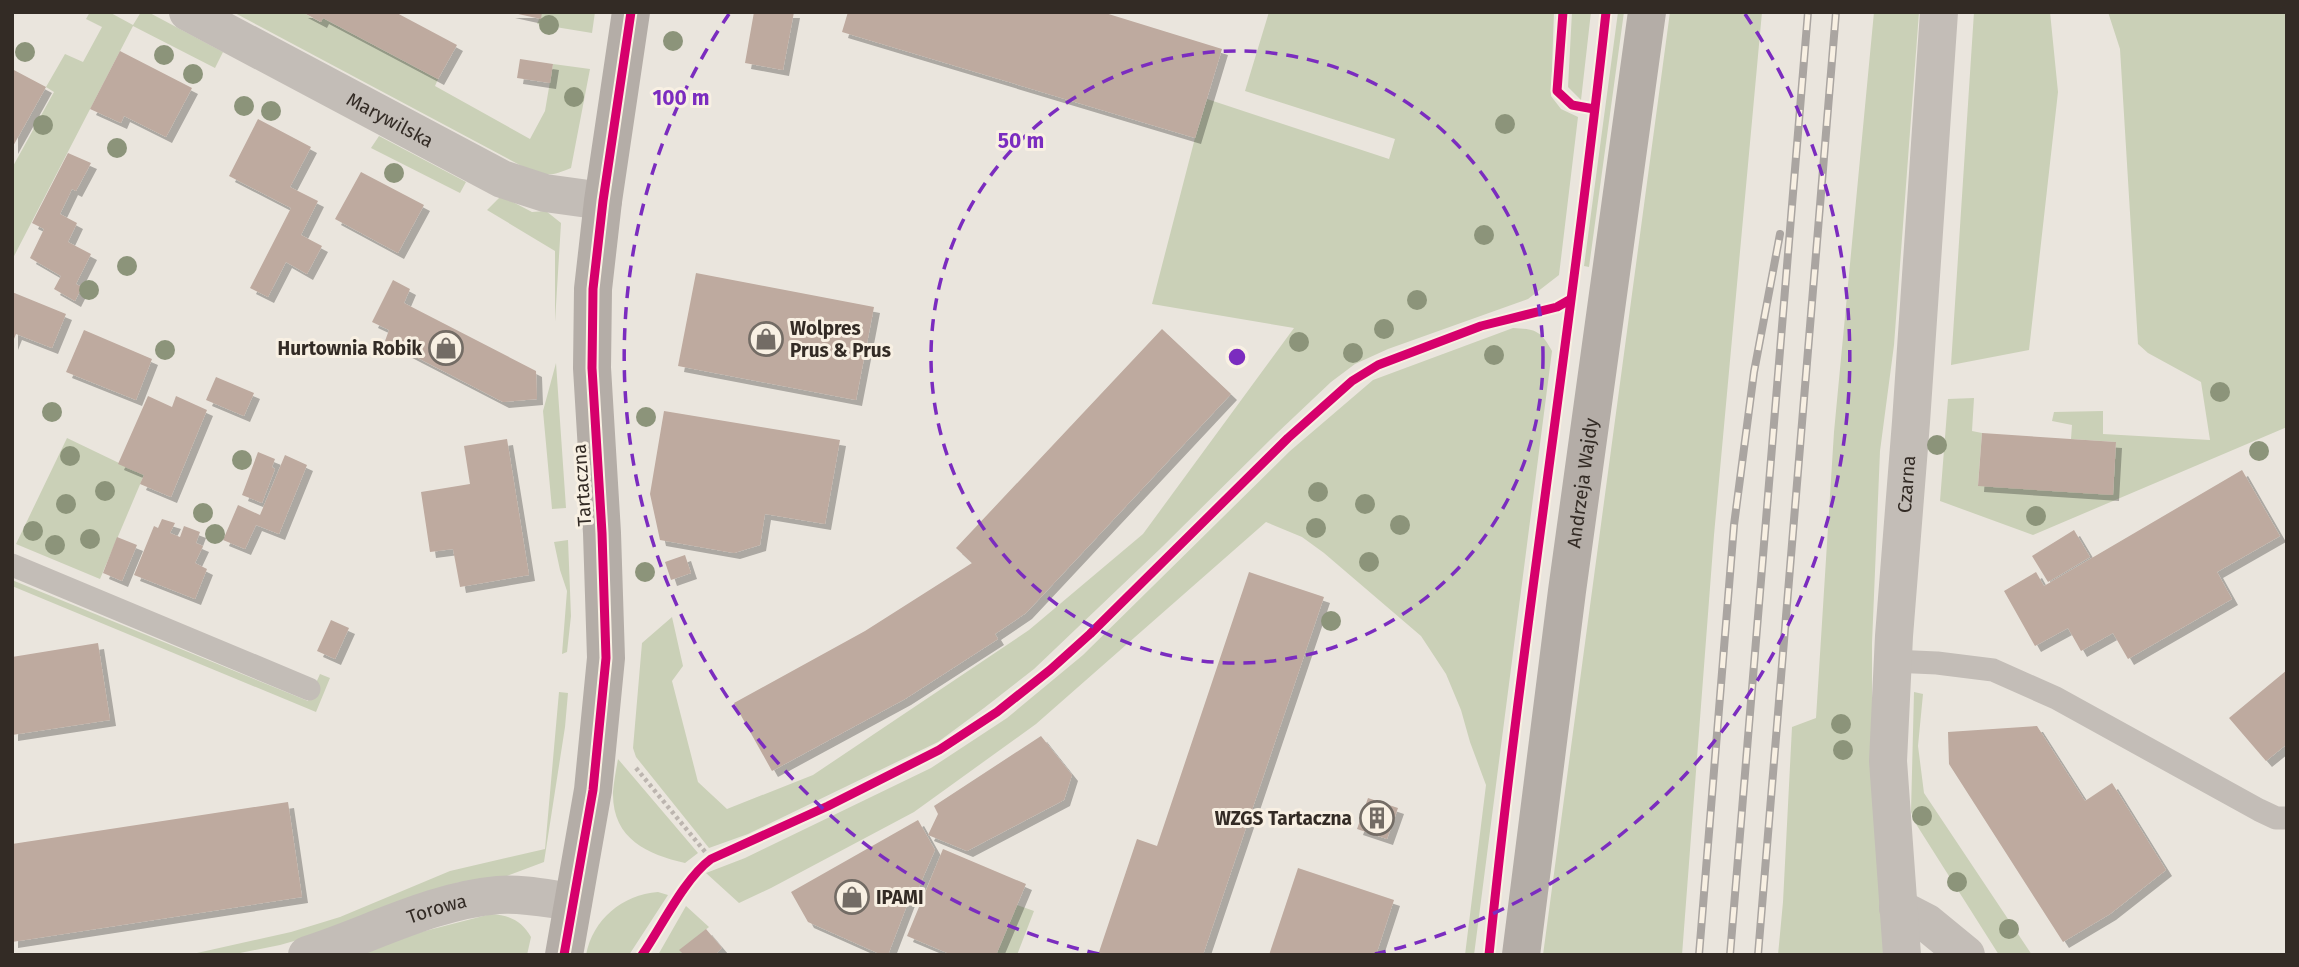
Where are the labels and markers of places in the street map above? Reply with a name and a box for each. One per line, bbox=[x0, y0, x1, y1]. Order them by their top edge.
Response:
place label: Wolpres Prus & Prus bbox=[790, 317, 891, 362]
shop icon: Wolpres Prus & Prus bbox=[747, 320, 785, 358]
shop icon: Hurtownia Robik bbox=[427, 329, 465, 367]
place label: Hurtownia Robik bbox=[278, 337, 423, 360]
centre of rings bbox=[1225, 345, 1249, 369]
building icon: WZGS Tartaczna bbox=[1358, 799, 1396, 837]
place label: WZGS Tartaczna bbox=[1215, 807, 1352, 830]
shop icon: IPAMI bbox=[833, 878, 871, 916]
place label: IPAMI bbox=[876, 886, 924, 909]

